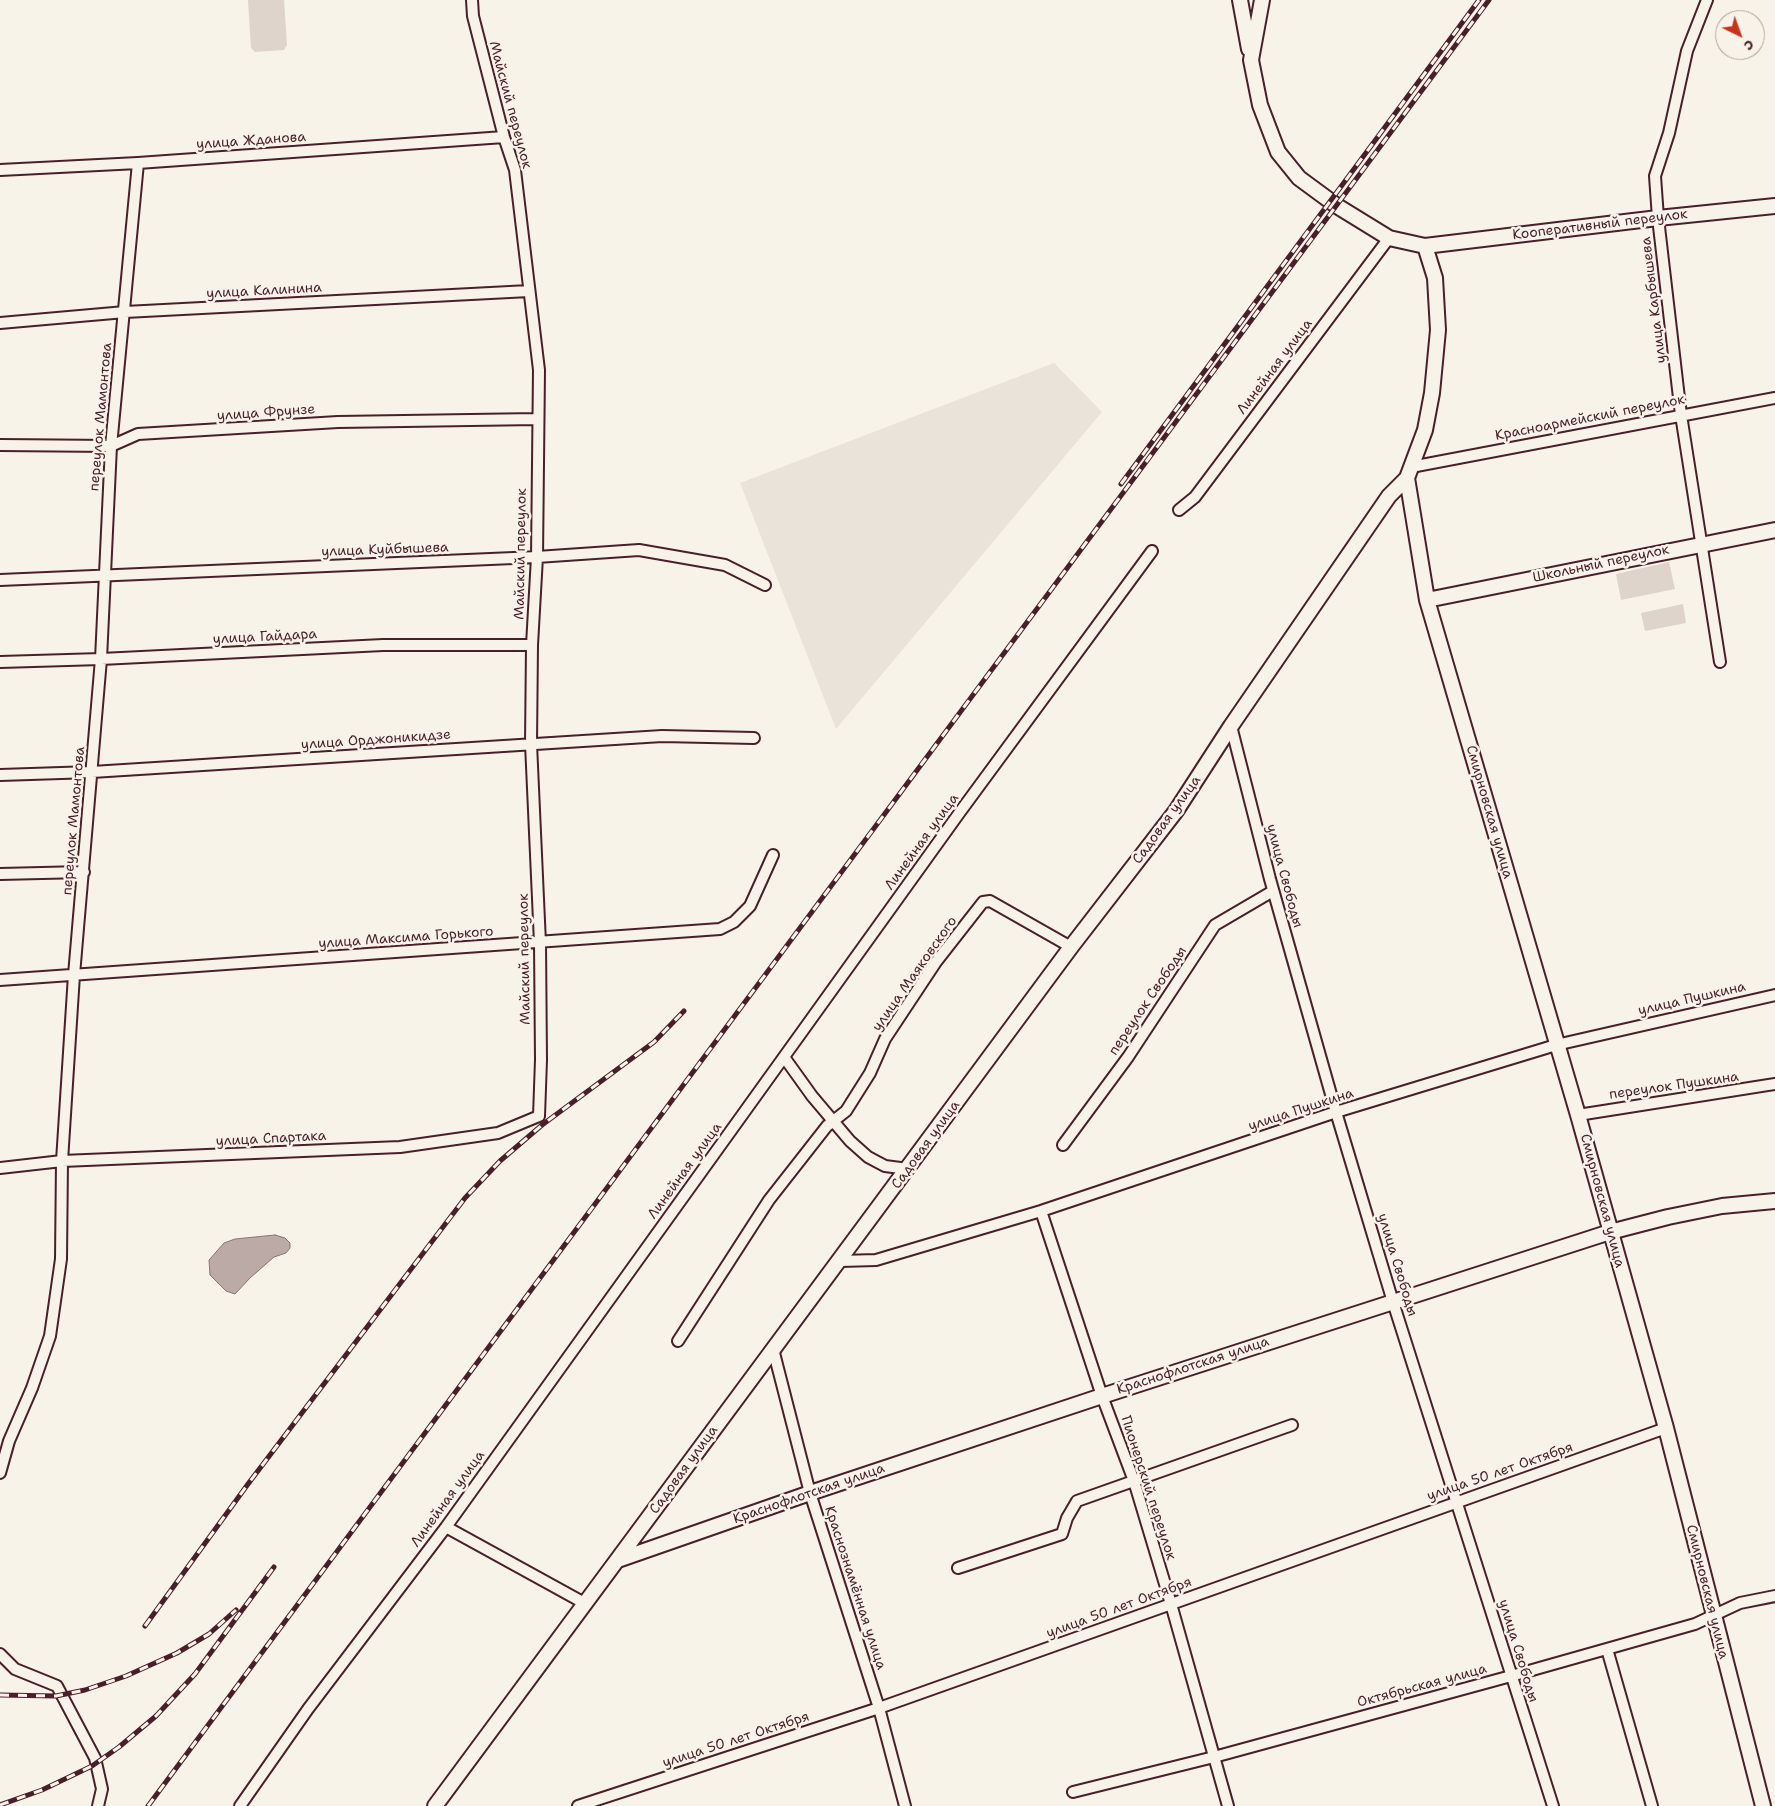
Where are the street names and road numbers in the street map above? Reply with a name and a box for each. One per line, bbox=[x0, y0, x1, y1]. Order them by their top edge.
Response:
street label: Майский переулок bbox=[485, 39, 535, 171]
street label: улица Жданова bbox=[196, 129, 306, 153]
street label: Кооперативный переулок bbox=[1512, 206, 1688, 244]
street label: улица Карбышева bbox=[1638, 236, 1670, 364]
street label: улица Калинина bbox=[206, 280, 322, 302]
street label: Линейная улица bbox=[1234, 316, 1316, 418]
street label: переулок Мамонтова bbox=[86, 342, 116, 492]
street label: Красноармейский переулок bbox=[1494, 391, 1686, 445]
street label: улица Фрунзе bbox=[216, 401, 316, 425]
street label: Майский переулок bbox=[511, 488, 531, 620]
street label: улица Куйбышева bbox=[321, 539, 449, 561]
street label: Школьный переулок bbox=[1531, 541, 1671, 587]
street label: улица Гайдара bbox=[212, 626, 318, 648]
street label: улица Орджоникидзе bbox=[301, 726, 451, 754]
street label: Смирновская улица bbox=[1462, 743, 1516, 881]
street label: переулок Мамонтова bbox=[59, 746, 89, 896]
street label: Садовая улица bbox=[1129, 773, 1205, 867]
street label: Линейная улица bbox=[881, 791, 963, 893]
street label: улица Свободы bbox=[1262, 822, 1306, 930]
street label: Майский переулок bbox=[515, 893, 535, 1025]
street label: улица Маяковского bbox=[869, 913, 961, 1035]
street label: улица Максима Горького bbox=[318, 923, 494, 953]
street label: переулок Свободы bbox=[1105, 943, 1191, 1059]
street label: улица Пушкина bbox=[1637, 978, 1747, 1020]
street label: переулок Пушкина bbox=[1608, 1069, 1740, 1103]
street label: улица Пушкина bbox=[1246, 1085, 1356, 1135]
street label: Садовая улица bbox=[888, 1098, 964, 1192]
street label: Линейная улица bbox=[644, 1120, 726, 1222]
street label: улица Спартака bbox=[215, 1128, 327, 1150]
street label: Смирновская улица bbox=[1576, 1132, 1628, 1270]
street label: улица Свободы bbox=[1373, 1212, 1421, 1318]
street label: Краснофлотская улица bbox=[1115, 1333, 1271, 1399]
street label: Пионерский переулок bbox=[1117, 1414, 1179, 1562]
street label: Садовая улица bbox=[646, 1423, 722, 1517]
street label: улица 50 лет Октября bbox=[1425, 1439, 1575, 1505]
street label: Линейная улица bbox=[407, 1448, 489, 1550]
street label: Краснофлотская улица bbox=[731, 1460, 887, 1528]
street label: Краснознамённая улица bbox=[821, 1504, 889, 1672]
street label: Смирновская улица bbox=[1682, 1523, 1732, 1661]
street label: улица 50 лет Октября bbox=[1044, 1574, 1194, 1642]
street label: улица Свободы bbox=[1494, 1598, 1542, 1704]
street label: Октябрьская улица bbox=[1355, 1661, 1489, 1711]
street label: улица 50 лет Октября bbox=[660, 1708, 812, 1772]

